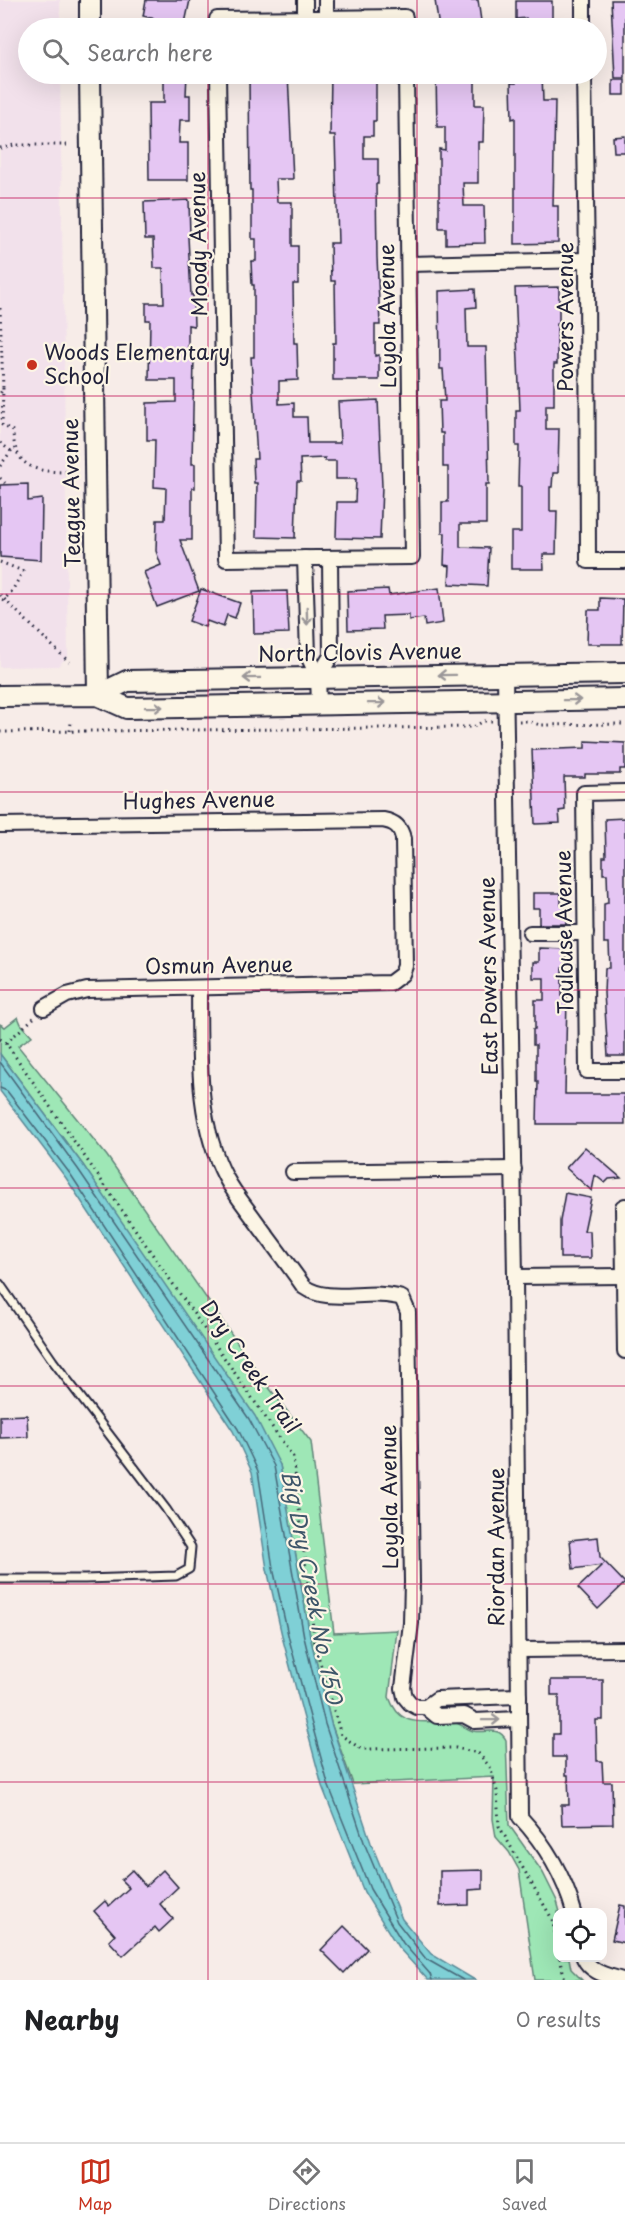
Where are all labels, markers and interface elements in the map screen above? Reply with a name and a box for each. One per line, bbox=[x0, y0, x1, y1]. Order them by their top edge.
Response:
search box bbox=[18, 18, 607, 84]
icon: search bbox=[39, 35, 72, 68]
text: Search here bbox=[87, 35, 213, 68]
street label: Moody Avenue bbox=[180, 171, 214, 317]
street label: Powers Avenue bbox=[548, 242, 580, 392]
street label: Loyola Avenue bbox=[369, 243, 403, 389]
place label: Woods Elementary School bbox=[44, 335, 230, 391]
marker: Woods Elementary School bbox=[25, 358, 39, 372]
street label: Teague Avenue bbox=[53, 418, 87, 568]
one-way arrow bbox=[301, 606, 312, 626]
street label: North Clovis Avenue bbox=[258, 633, 462, 669]
one-way arrow bbox=[437, 670, 457, 681]
one-way arrow bbox=[242, 673, 262, 684]
one-way arrow bbox=[562, 694, 582, 706]
one-way arrow bbox=[367, 698, 387, 709]
one-way arrow bbox=[143, 701, 163, 713]
street label: Hughes Avenue bbox=[123, 782, 275, 816]
street label: Toulouse Avenue bbox=[546, 850, 580, 1014]
street label: East Powers Avenue bbox=[469, 876, 505, 1076]
street label: Osmun Avenue bbox=[145, 947, 293, 981]
street label: Dry Creek Trail bbox=[194, 1293, 310, 1439]
street label: Loyola Avenue bbox=[371, 1424, 405, 1570]
water label: Big Dry Creek No. 150 bbox=[275, 1467, 353, 1708]
street label: Riordan Avenue bbox=[479, 1468, 511, 1626]
one-way arrow bbox=[481, 1715, 501, 1726]
map controls bbox=[553, 1908, 607, 1962]
button: locate bbox=[553, 1908, 607, 1962]
text: Nearby bbox=[24, 2000, 119, 2039]
text: 0 results bbox=[516, 2004, 601, 2034]
tab: Map bbox=[78, 2155, 112, 2215]
tab: Directions bbox=[268, 2155, 346, 2215]
tab: Saved bbox=[502, 2155, 547, 2215]

